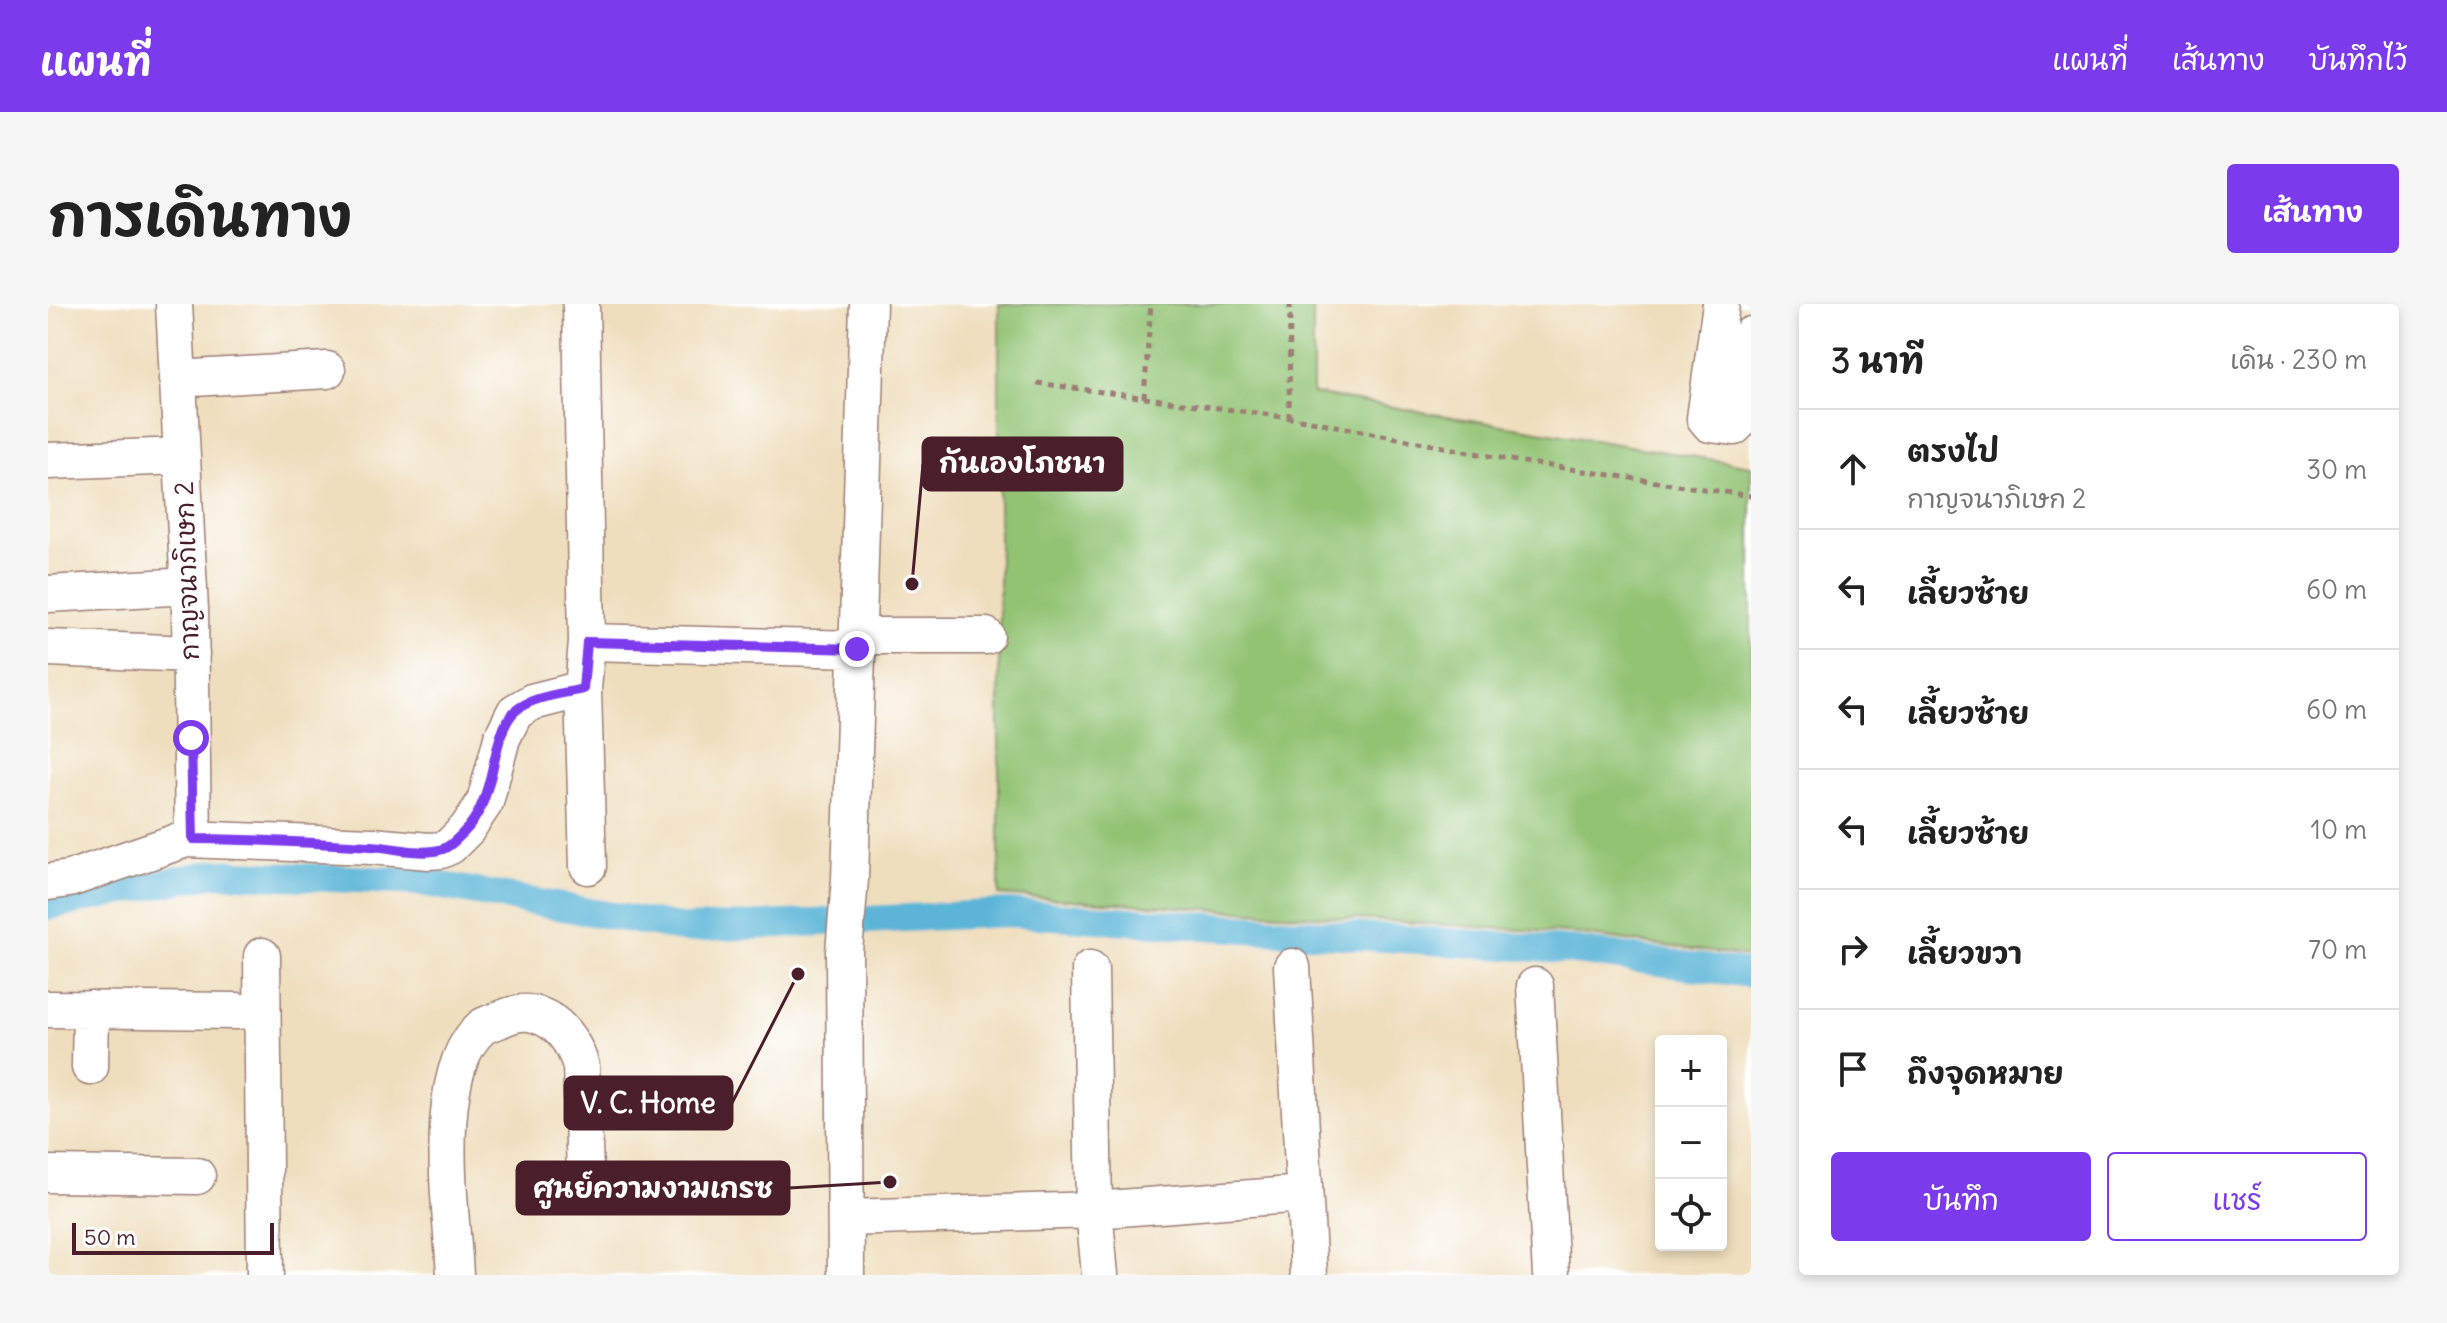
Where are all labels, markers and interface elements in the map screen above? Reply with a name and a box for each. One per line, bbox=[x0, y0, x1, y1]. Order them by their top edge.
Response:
text: แผนที่ bbox=[40, 38, 151, 85]
text: แผนที่ bbox=[2052, 42, 2128, 78]
text: เส้นทาง bbox=[2172, 42, 2265, 78]
text: บันทึกไว้ bbox=[2309, 42, 2407, 78]
button: เส้นทาง bbox=[2227, 164, 2399, 253]
text: การเดินทาง bbox=[48, 181, 352, 251]
text: 3 นาที bbox=[1831, 339, 1924, 382]
text: เดิน · 230 m bbox=[2230, 343, 2367, 376]
text: ตรงไป bbox=[1907, 432, 1999, 470]
callout: กันเองโภชนา bbox=[923, 438, 1122, 490]
text: กันเองโภชนา bbox=[939, 445, 1105, 481]
icon: ahead bbox=[1831, 447, 1875, 491]
text: 30 m bbox=[2306, 453, 2367, 486]
street label: กาญจนาภิเษก 2 bbox=[167, 481, 206, 661]
text: กาญจนาภิเษก 2 bbox=[1907, 482, 2086, 515]
icon: left bbox=[1831, 567, 1875, 611]
text: 60 m bbox=[2306, 573, 2367, 606]
text: เลี้ยวซ้าย bbox=[1907, 574, 2029, 612]
route end bbox=[839, 631, 875, 667]
icon: left bbox=[1831, 687, 1875, 731]
text: 60 m bbox=[2306, 693, 2367, 726]
text: เลี้ยวซ้าย bbox=[1907, 694, 2029, 732]
route start bbox=[173, 720, 209, 756]
icon: left bbox=[1831, 807, 1875, 851]
text: 10 m bbox=[2311, 813, 2367, 846]
text: เลี้ยวซ้าย bbox=[1907, 814, 2029, 852]
icon: right bbox=[1831, 927, 1875, 971]
text: 70 m bbox=[2308, 933, 2367, 966]
text: เลี้ยวขวา bbox=[1907, 934, 2022, 972]
map controls bbox=[1655, 1035, 1727, 1251]
button: + bbox=[1655, 1035, 1727, 1107]
icon: arrive bbox=[1831, 1047, 1875, 1091]
text: ถึงจุดหมาย bbox=[1907, 1054, 2064, 1092]
callout: V. C. Home bbox=[565, 1077, 732, 1129]
text: V. C. Home bbox=[580, 1085, 716, 1121]
button: − bbox=[1655, 1107, 1727, 1179]
button: บันทึก bbox=[1831, 1152, 2091, 1241]
button: แชร์ bbox=[2107, 1152, 2367, 1241]
callout: ศูนย์ความงามเกรซ bbox=[517, 1162, 789, 1214]
text: ศูนย์ความงามเกรซ bbox=[533, 1170, 773, 1209]
button: locate bbox=[1655, 1179, 1727, 1251]
scale bar bbox=[72, 1219, 274, 1255]
text: 50 m bbox=[84, 1223, 136, 1251]

